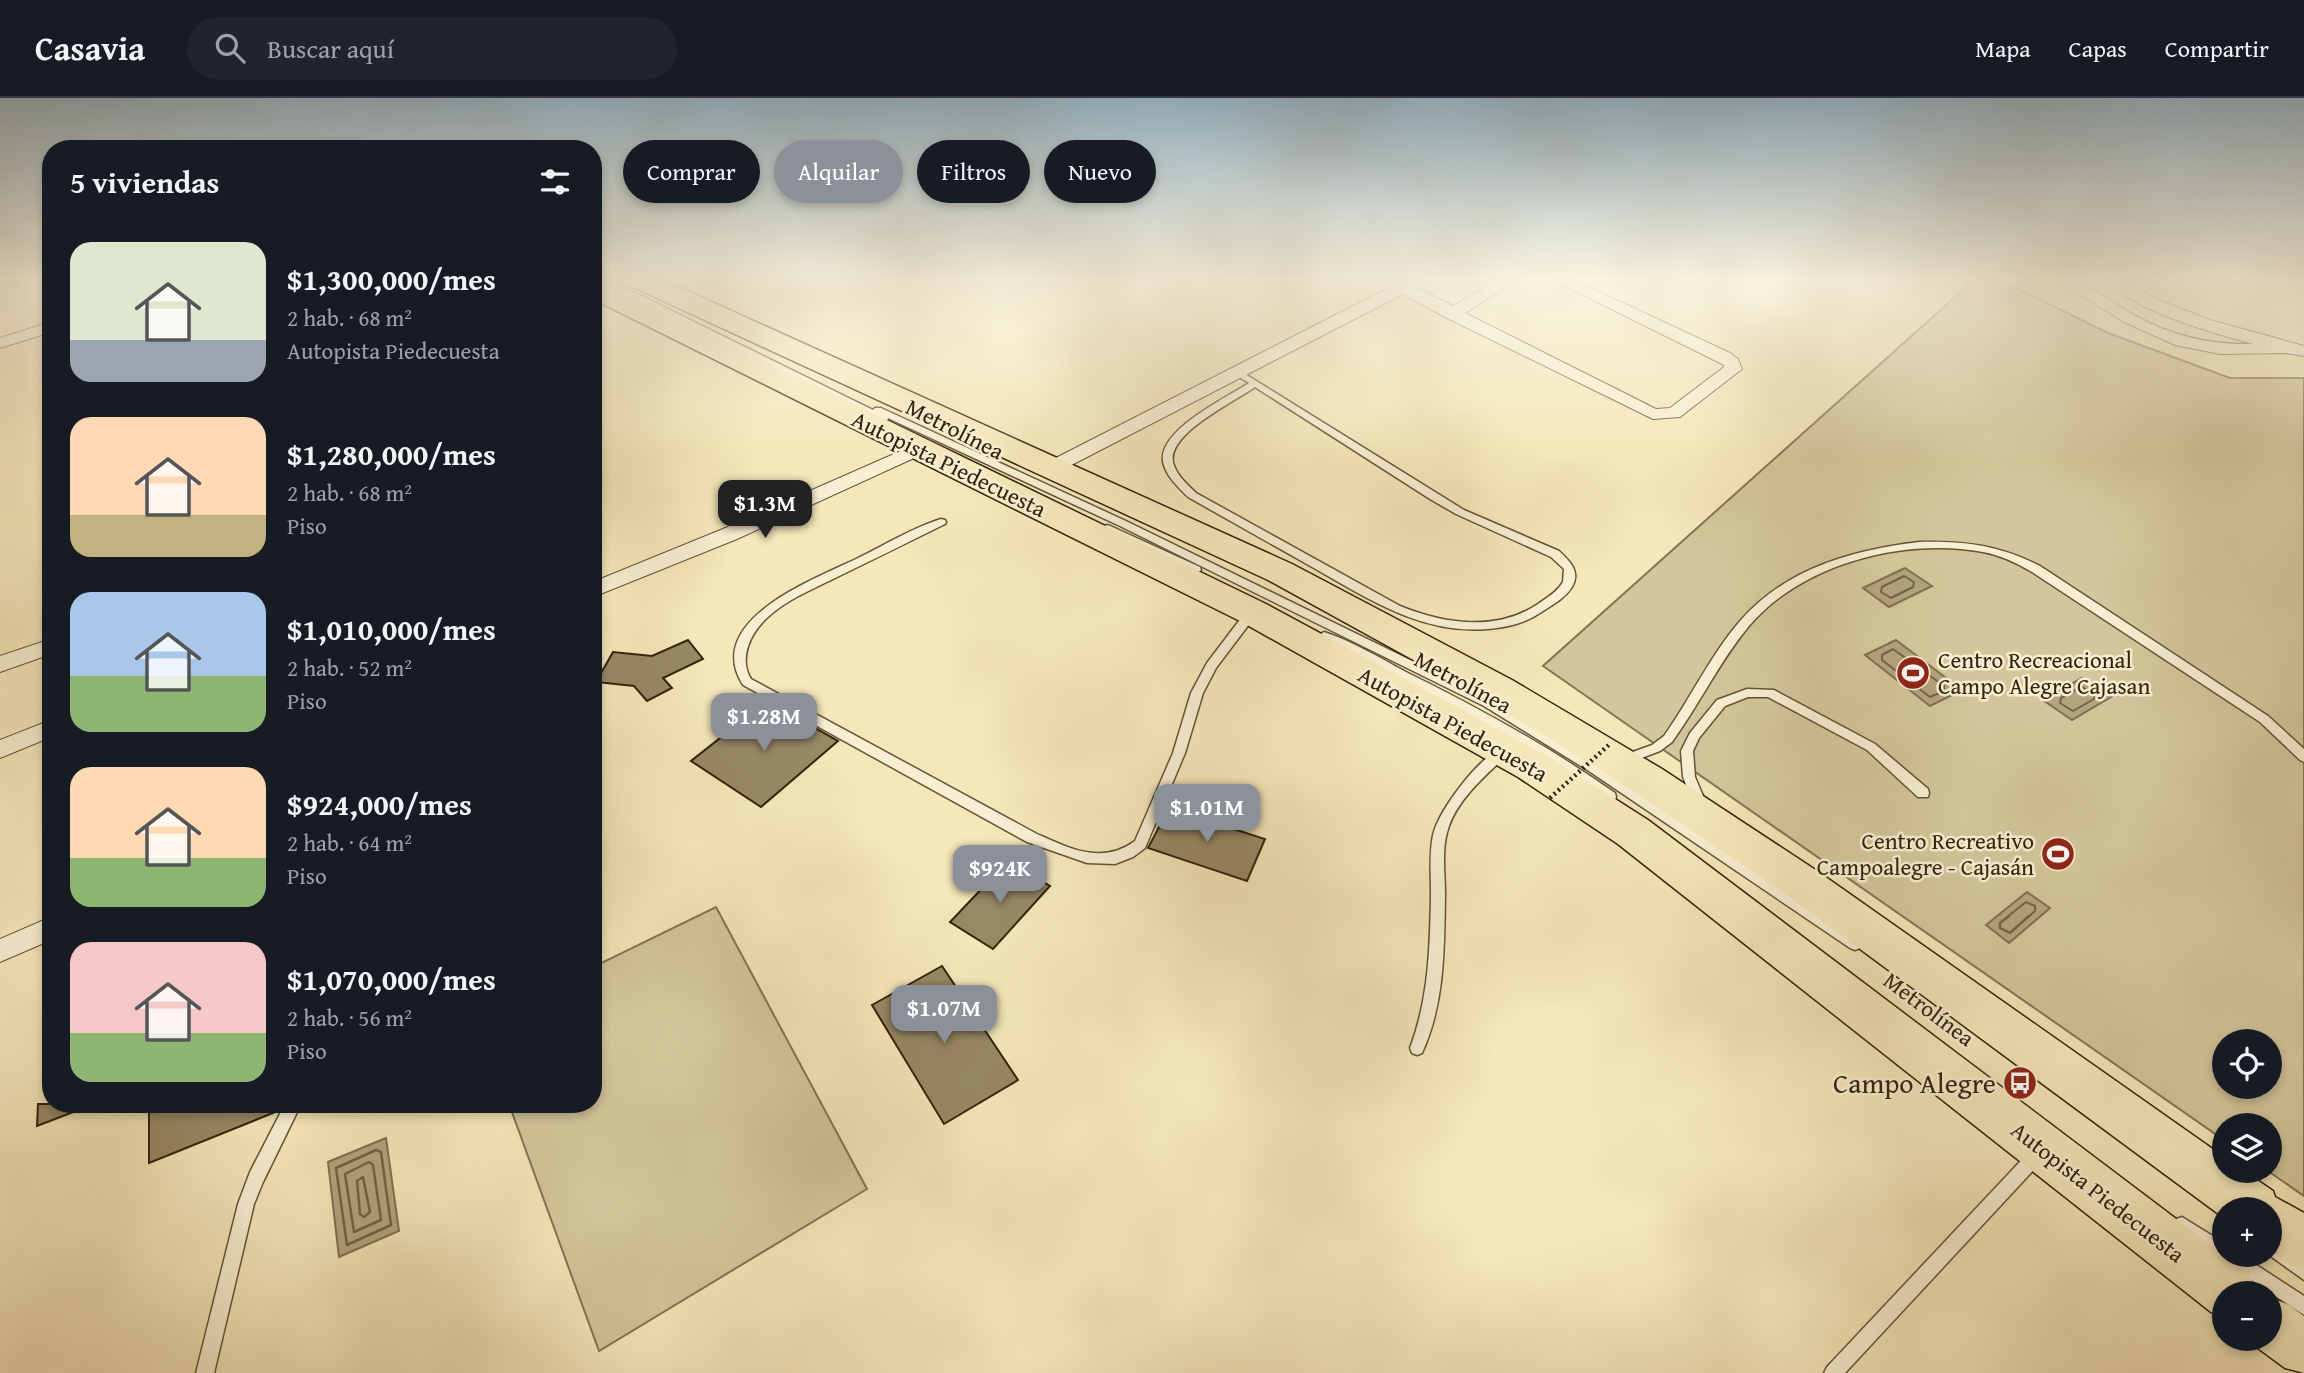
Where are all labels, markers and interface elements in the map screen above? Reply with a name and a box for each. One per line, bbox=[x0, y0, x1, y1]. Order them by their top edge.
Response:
search box bbox=[187, 17, 677, 80]
text: Casavia bbox=[35, 24, 145, 72]
icon: search bbox=[211, 29, 249, 67]
text: Buscar aquí bbox=[267, 29, 394, 68]
text: Mapa bbox=[1975, 31, 2031, 66]
text: Capas bbox=[2069, 31, 2127, 66]
text: Compartir bbox=[2165, 31, 2269, 66]
chip: Comprar bbox=[623, 140, 760, 203]
chip: Alquilar bbox=[774, 140, 903, 203]
chip: Filtros bbox=[917, 140, 1030, 203]
chip: Nuevo bbox=[1044, 140, 1156, 203]
text: 5 viviendas bbox=[70, 160, 219, 204]
icon: filters bbox=[536, 163, 574, 201]
text: $1,300,000/mes bbox=[287, 257, 496, 301]
icon: home bbox=[126, 270, 210, 354]
text: 2 hab. · 68 m² bbox=[287, 301, 412, 334]
text: Autopista Piedecuesta bbox=[287, 334, 500, 367]
street label: Metrolínea bbox=[900, 390, 1010, 467]
street label: Autopista Piedecuesta bbox=[846, 402, 1052, 525]
text: $1,280,000/mes bbox=[287, 432, 496, 476]
icon: home bbox=[126, 445, 210, 529]
text: 2 hab. · 68 m² bbox=[287, 476, 412, 509]
pin: $1.3M bbox=[716, 480, 814, 540]
text: $1.3M bbox=[734, 486, 796, 519]
text: Piso bbox=[287, 509, 327, 542]
text: $1,010,000/mes bbox=[287, 607, 496, 651]
icon: home bbox=[126, 620, 210, 704]
street label: Metrolínea bbox=[1409, 642, 1518, 721]
place label: Centro Recreacional Campo Alegre Cajasan bbox=[1938, 643, 2150, 702]
text: 2 hab. · 52 m² bbox=[287, 651, 412, 684]
sports icon: Centro Recreacional Campo Alegre Cajasan bbox=[1894, 654, 1932, 692]
street label: Autopista Piedecuesta bbox=[1352, 658, 1554, 790]
text: Piso bbox=[287, 684, 327, 717]
pin: $1.28M bbox=[707, 694, 821, 753]
text: $1.28M bbox=[727, 699, 801, 732]
text: $924,000/mes bbox=[287, 782, 472, 826]
pin: $1.01M bbox=[1150, 784, 1264, 844]
text: $1.01M bbox=[1170, 790, 1244, 823]
icon: home bbox=[126, 795, 210, 879]
place label: Centro Recreativo Campoalegre - Cajasán bbox=[1817, 824, 2034, 883]
text: 2 hab. · 64 m² bbox=[287, 826, 412, 859]
sports icon: Centro Recreativo Campoalegre - Cajasán bbox=[2039, 835, 2077, 873]
pin: $924K bbox=[951, 846, 1049, 905]
text: $924K bbox=[969, 851, 1031, 884]
text: Piso bbox=[287, 859, 327, 892]
text: $1,070,000/mes bbox=[287, 957, 496, 1001]
street label: Metrolínea bbox=[1877, 963, 1982, 1054]
icon: home bbox=[126, 970, 210, 1054]
pin: $1.07M bbox=[887, 986, 1001, 1045]
text: $1.07M bbox=[907, 991, 981, 1024]
text: 2 hab. · 56 m² bbox=[287, 1001, 412, 1034]
map controls bbox=[2212, 1029, 2282, 1351]
button: locate bbox=[2212, 1029, 2282, 1099]
text: Piso bbox=[287, 1034, 327, 1067]
place label: Campo Alegre bbox=[1833, 1062, 1996, 1103]
bus stop icon: Campo Alegre bbox=[2001, 1064, 2039, 1102]
street label: Autopista Piedecuesta bbox=[2004, 1113, 2192, 1270]
button: layers bbox=[2212, 1113, 2282, 1183]
button: + bbox=[2212, 1197, 2282, 1267]
button: − bbox=[2212, 1281, 2282, 1351]

